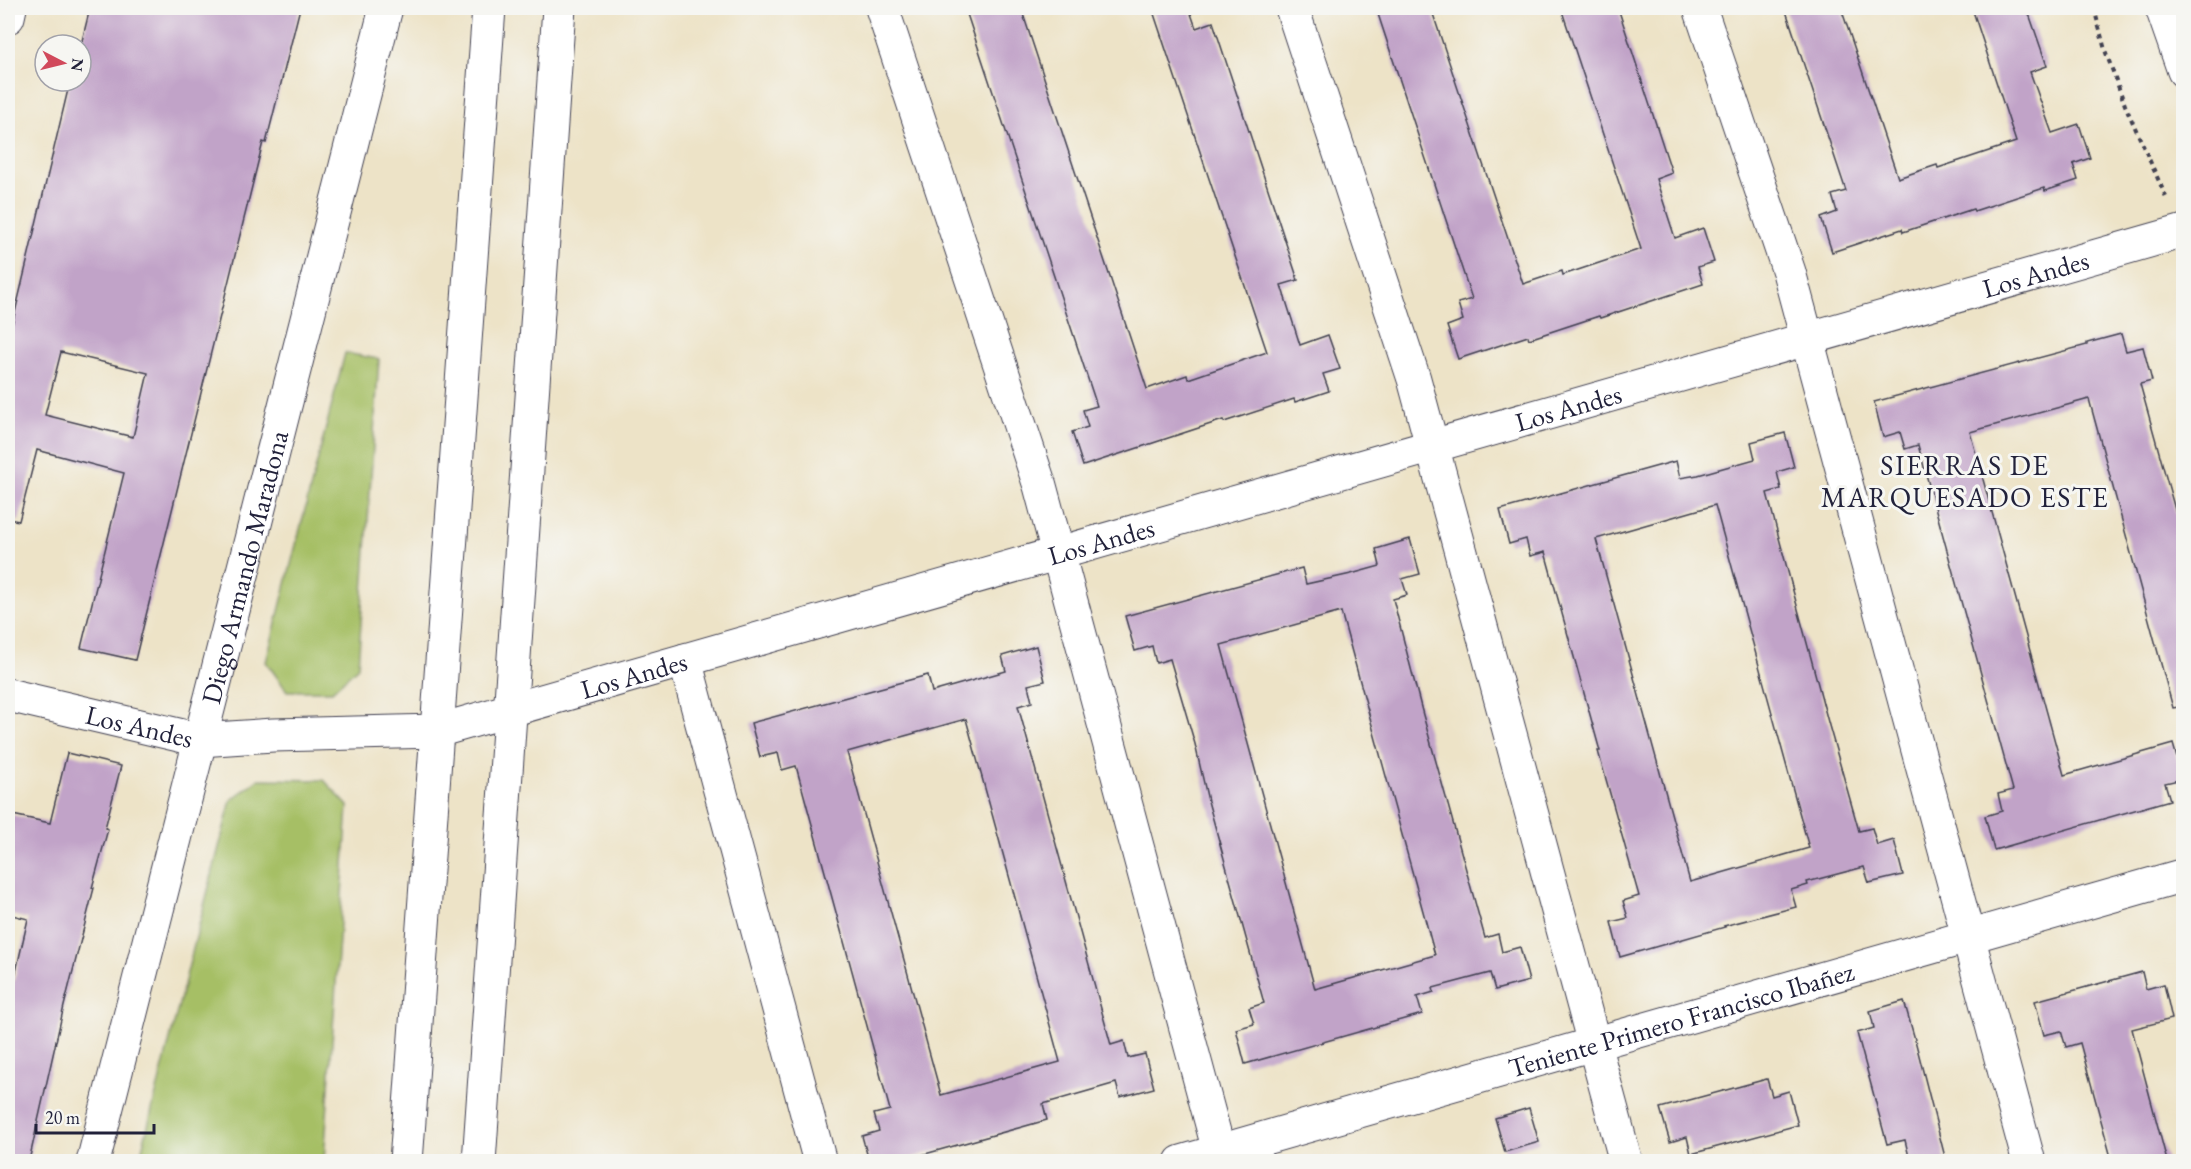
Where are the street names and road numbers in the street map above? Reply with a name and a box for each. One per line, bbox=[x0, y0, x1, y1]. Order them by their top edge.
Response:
street label: Los Andes bbox=[1978, 242, 2093, 305]
street label: Los Andes bbox=[1511, 375, 1625, 439]
street label: Diego Armando Maradona bbox=[193, 426, 296, 707]
street label: Los Andes bbox=[1044, 509, 1158, 573]
street label: Los Andes bbox=[576, 643, 691, 707]
street label: Los Andes bbox=[82, 696, 197, 755]
street label: Teniente Primero Francisco Ibañez bbox=[1504, 953, 1858, 1085]

